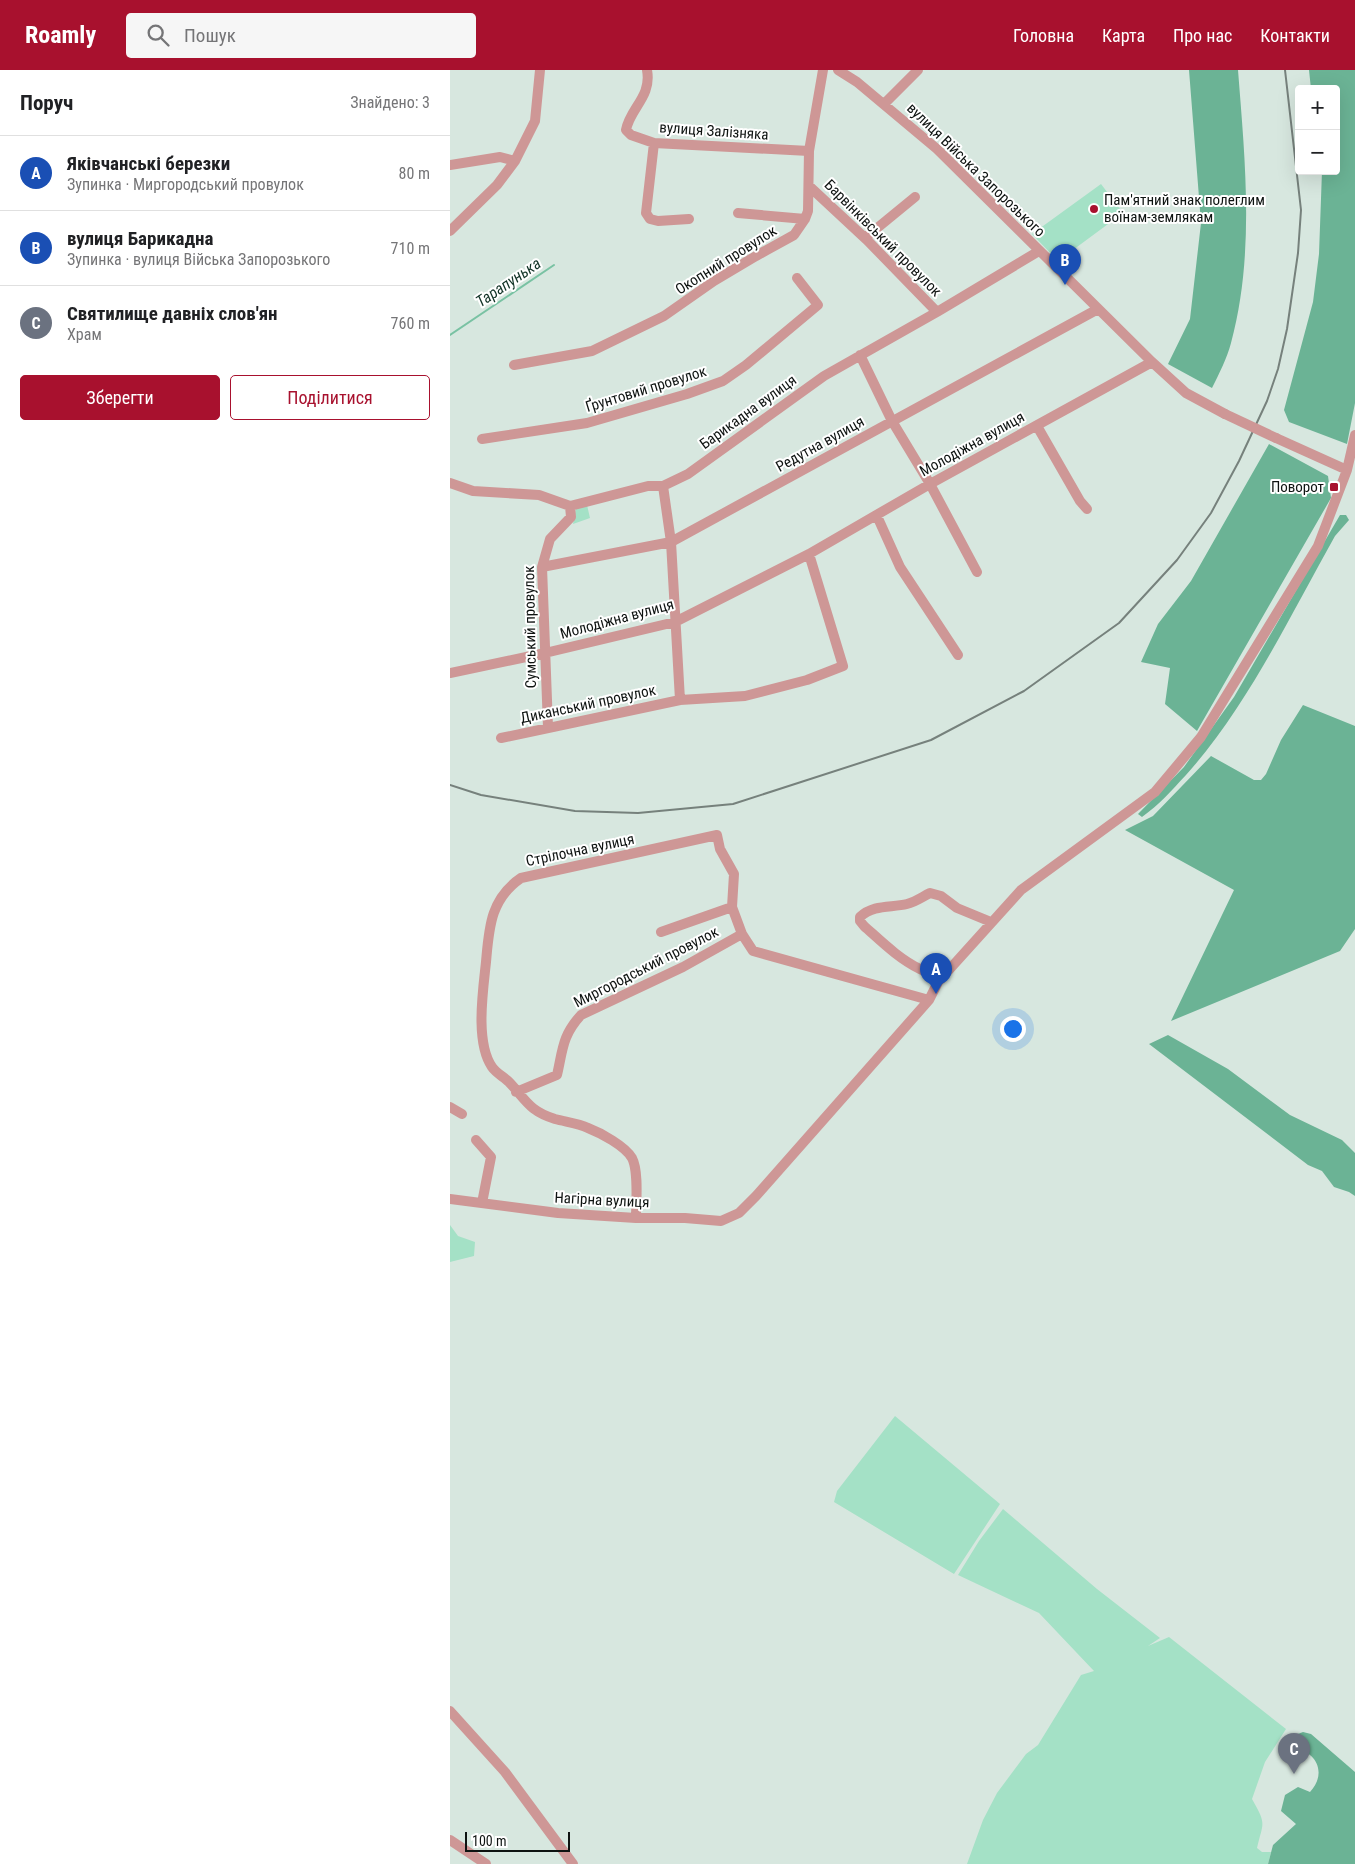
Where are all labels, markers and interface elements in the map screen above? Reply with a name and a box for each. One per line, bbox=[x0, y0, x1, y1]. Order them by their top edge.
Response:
search box bbox=[126, 13, 476, 58]
text: Roamly bbox=[25, 21, 96, 49]
icon: search bbox=[144, 21, 172, 49]
text: Пошук bbox=[184, 24, 236, 47]
text: Головна bbox=[1013, 25, 1074, 46]
text: Карта bbox=[1102, 25, 1145, 46]
text: Про нас bbox=[1173, 25, 1232, 46]
text: Контакти bbox=[1260, 25, 1330, 46]
map controls bbox=[1295, 85, 1340, 175]
button: + bbox=[1295, 85, 1340, 130]
text: Поруч bbox=[20, 91, 73, 115]
text: Знайдено: 3 bbox=[350, 93, 430, 112]
street label: вулиця Війська Запорозького bbox=[903, 99, 1049, 241]
street label: вулиця Залізняка bbox=[659, 118, 769, 144]
button: − bbox=[1295, 130, 1340, 175]
text: Яківчанські березки bbox=[67, 152, 230, 175]
text: A bbox=[31, 164, 41, 183]
text: 80 m bbox=[398, 164, 430, 183]
text: Зупинка · Миргородський провулок bbox=[67, 175, 304, 194]
street label: Барвінківський провулок bbox=[821, 176, 945, 300]
place label: Пам'ятний знак полеглим воїнам-землякам bbox=[1104, 191, 1265, 226]
marker: Пам'ятний знак полеглим воїнам-землякам bbox=[1088, 203, 1100, 215]
street label: Окопний провулок bbox=[672, 222, 780, 298]
text: вулиця Барикадна bbox=[67, 227, 213, 250]
text: B bbox=[32, 239, 40, 258]
text: 710 m bbox=[391, 239, 430, 258]
pin: B bbox=[1049, 244, 1081, 285]
text: Зупинка · вулиця Війська Запорозького bbox=[67, 250, 330, 269]
water label: Тарапунька bbox=[472, 254, 544, 311]
text: Святилище давніх слов'ян bbox=[67, 302, 278, 325]
text: C bbox=[31, 314, 41, 333]
text: 760 m bbox=[391, 314, 430, 333]
text: Храм bbox=[67, 325, 102, 344]
street label: Ґрунтовий провулок bbox=[584, 362, 708, 416]
street label: Барикадна вулиця bbox=[696, 371, 800, 453]
button: Зберегти bbox=[20, 375, 220, 420]
button: Поділитися bbox=[230, 375, 430, 420]
street label: Молодіжна вулиця bbox=[916, 408, 1028, 480]
street label: Редутна вулиця bbox=[773, 412, 867, 476]
place label: Поворот bbox=[1271, 478, 1324, 496]
marker: Поворот bbox=[1328, 481, 1340, 493]
street label: Сумський провулок bbox=[520, 565, 540, 689]
street label: Молодіжна вулиця bbox=[558, 595, 676, 643]
street label: Диканський провулок bbox=[519, 681, 657, 727]
street label: Стрілочна вулиця bbox=[524, 830, 636, 870]
street label: Миргородський провулок bbox=[571, 923, 721, 1011]
pin: A bbox=[920, 953, 952, 994]
your location bbox=[1000, 1016, 1026, 1042]
street label: Нагірна вулиця bbox=[554, 1189, 650, 1211]
pin: C bbox=[1278, 1733, 1310, 1774]
scale bar bbox=[465, 1829, 570, 1852]
text: 100 m bbox=[472, 1833, 507, 1849]

